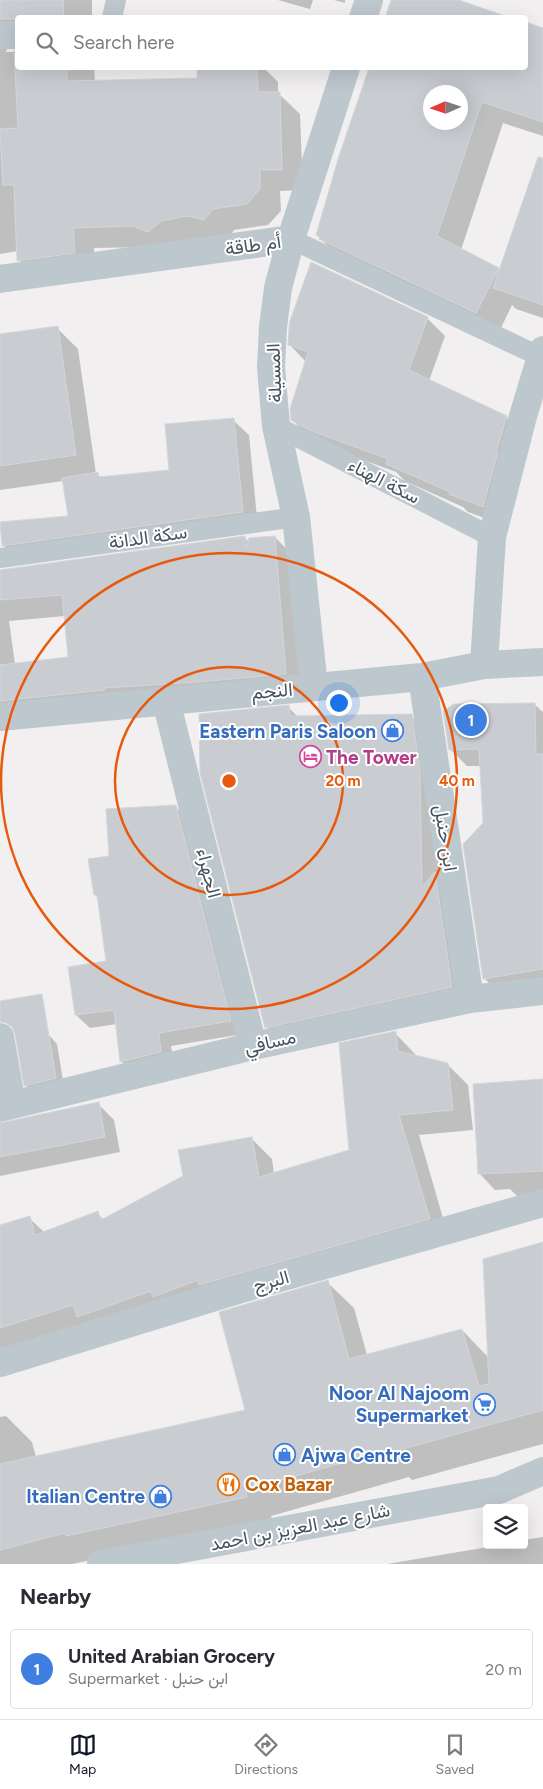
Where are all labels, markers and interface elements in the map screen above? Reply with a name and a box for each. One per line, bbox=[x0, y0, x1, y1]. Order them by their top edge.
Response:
search box bbox=[15, 15, 528, 70]
icon: search bbox=[33, 29, 61, 57]
text: Search here bbox=[73, 31, 175, 54]
north arrow bbox=[423, 85, 468, 130]
street label: أم طاقة bbox=[224, 230, 283, 261]
street label: المسيلة bbox=[261, 343, 287, 403]
street label: سكة الهناء bbox=[344, 453, 424, 509]
street label: سكة الدانة bbox=[107, 520, 189, 554]
street label: النجم bbox=[250, 678, 294, 705]
your location bbox=[326, 690, 352, 716]
pin: 1 bbox=[455, 701, 487, 739]
shop icon: Eastern Paris Saloon bbox=[380, 719, 404, 743]
place label: Eastern Paris Saloon bbox=[199, 720, 376, 743]
hotel icon: The Tower bbox=[298, 745, 322, 769]
place label: The Tower bbox=[326, 746, 417, 769]
centre of rings bbox=[220, 772, 238, 790]
text: 20 m bbox=[325, 772, 361, 790]
text: 40 m bbox=[439, 772, 475, 790]
street label: ابن حنبل bbox=[429, 803, 463, 873]
street label: الجهراء bbox=[192, 846, 226, 900]
street label: مسافي bbox=[242, 1025, 299, 1063]
street label: البرج bbox=[250, 1265, 292, 1298]
place label: Noor Al Najoom Supermarket bbox=[329, 1382, 469, 1427]
supermarket icon: Noor Al Najoom Supermarket bbox=[473, 1392, 497, 1416]
shop icon: Ajwa Centre bbox=[273, 1443, 297, 1467]
place label: Ajwa Centre bbox=[301, 1444, 411, 1467]
restaurant icon: Cox Bazar bbox=[217, 1472, 241, 1496]
place label: Cox Bazar bbox=[245, 1473, 332, 1496]
shop icon: Italian Centre bbox=[149, 1484, 173, 1508]
place label: Italian Centre bbox=[26, 1485, 145, 1508]
street label: شارع عبد العزيز بن احمد bbox=[208, 1498, 392, 1557]
map controls bbox=[483, 1504, 528, 1549]
button: layers bbox=[483, 1504, 528, 1549]
text: Nearby bbox=[20, 1584, 91, 1609]
text: United Arabian Grocery bbox=[68, 1645, 275, 1668]
text: 1 bbox=[34, 1660, 40, 1679]
text: 20 m bbox=[485, 1660, 522, 1679]
text: Supermarket · ابن حنبل bbox=[68, 1669, 228, 1688]
tab: Map bbox=[69, 1731, 97, 1778]
tab: Directions bbox=[234, 1731, 298, 1778]
tab: Saved bbox=[436, 1731, 474, 1778]

